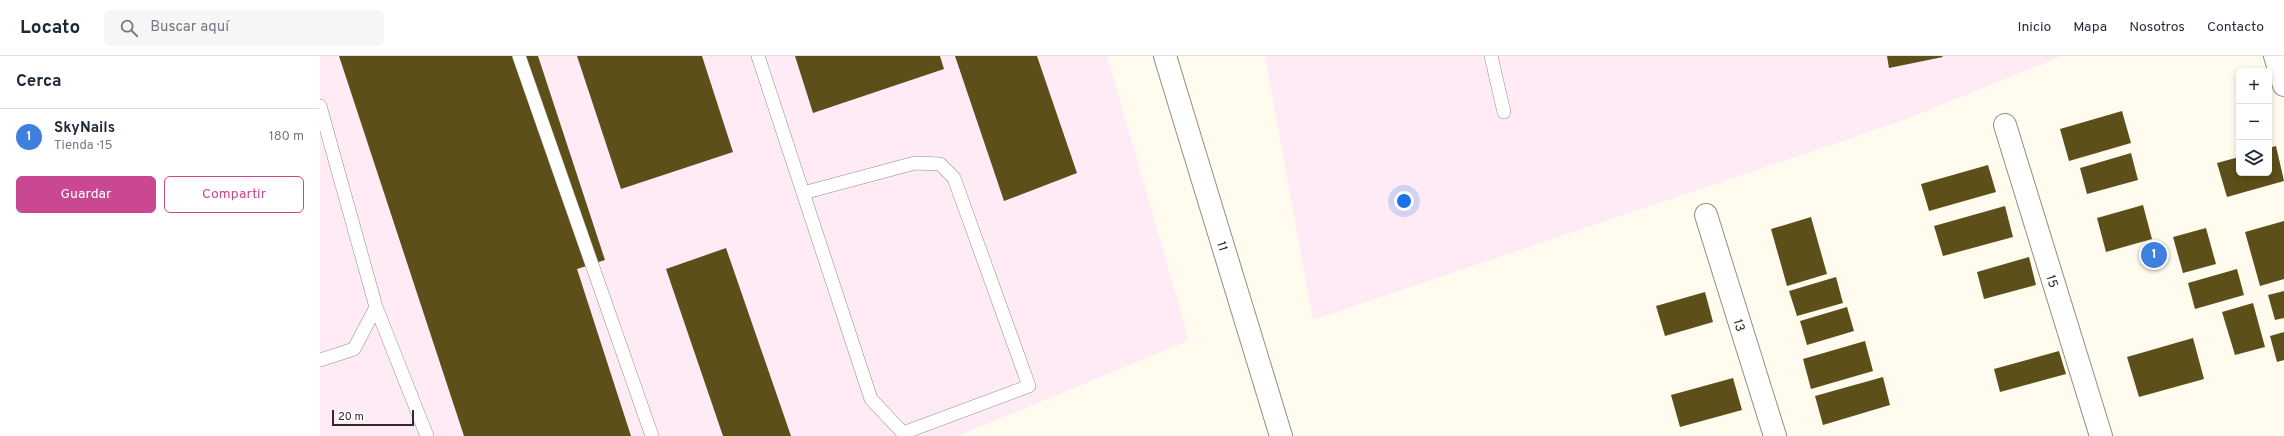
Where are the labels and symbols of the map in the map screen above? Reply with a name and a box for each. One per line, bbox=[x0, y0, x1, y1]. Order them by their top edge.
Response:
your location bbox=[1394, 191, 1414, 211]
street label: 11 bbox=[1212, 240, 1230, 254]
pin: 1 bbox=[2141, 240, 2167, 270]
street label: 15 bbox=[2042, 273, 2061, 290]
street label: 13 bbox=[1729, 317, 1748, 334]
scale bar bbox=[332, 408, 414, 427]

